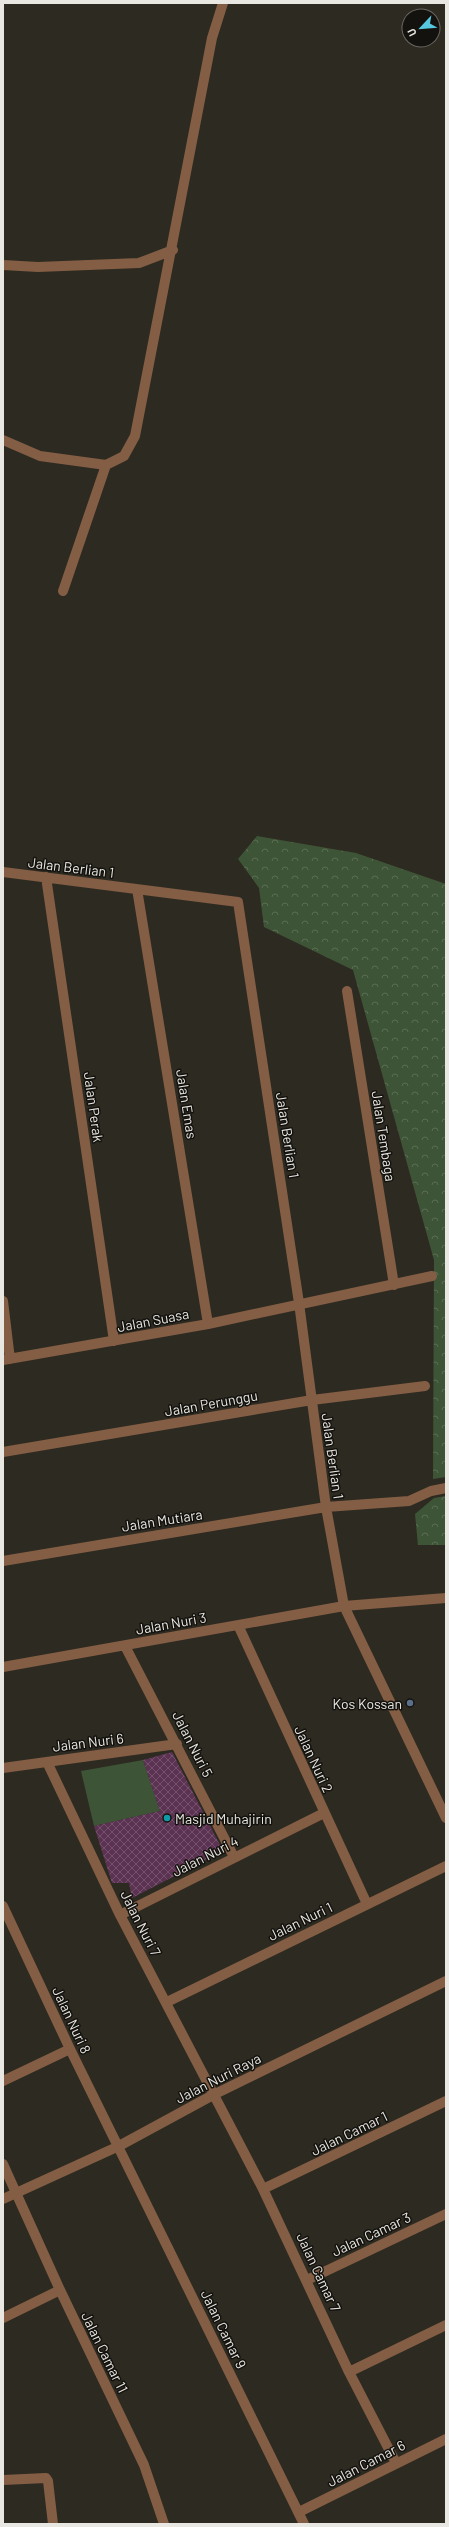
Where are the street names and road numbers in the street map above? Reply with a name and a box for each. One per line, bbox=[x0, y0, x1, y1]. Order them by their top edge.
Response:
street label: Jalan Berlian 1 bbox=[27, 853, 115, 881]
street label: Jalan Emas bbox=[173, 1068, 201, 1140]
street label: Jalan Perak bbox=[81, 1071, 107, 1143]
street label: Jalan Tembaga bbox=[368, 1090, 400, 1182]
street label: Jalan Berlian 1 bbox=[273, 1091, 303, 1179]
street label: Jalan Suasa bbox=[116, 1305, 190, 1335]
street label: Jalan Perunggu bbox=[163, 1386, 259, 1420]
street label: Jalan Berlian 1 bbox=[319, 1412, 347, 1500]
street label: Jalan Mutiara bbox=[120, 1505, 204, 1535]
street label: Jalan Nuri 3 bbox=[134, 1608, 208, 1638]
street label: Jalan Nuri 5 bbox=[169, 1708, 217, 1780]
street label: Jalan Nuri 2 bbox=[291, 1723, 337, 1795]
street label: Jalan Nuri 6 bbox=[51, 1729, 125, 1755]
street label: Jalan Nuri 4 bbox=[169, 1832, 241, 1880]
street label: Jalan Nuri 7 bbox=[117, 1888, 165, 1959]
street label: Jalan Nuri 1 bbox=[265, 1898, 335, 1944]
street label: Jalan Nuri 8 bbox=[49, 1984, 95, 2056]
street label: Jalan Nuri Raya bbox=[172, 2049, 264, 2107]
street label: Jalan Camar 1 bbox=[308, 2107, 390, 2159]
street label: Jalan Camar 3 bbox=[329, 2208, 413, 2260]
street label: Jalan Camar 7 bbox=[293, 2230, 345, 2314]
street label: Jalan Camar 9 bbox=[198, 2287, 250, 2371]
street label: Jalan Camar 11 bbox=[78, 2309, 132, 2395]
street label: Jalan Camar 6 bbox=[324, 2436, 408, 2490]

